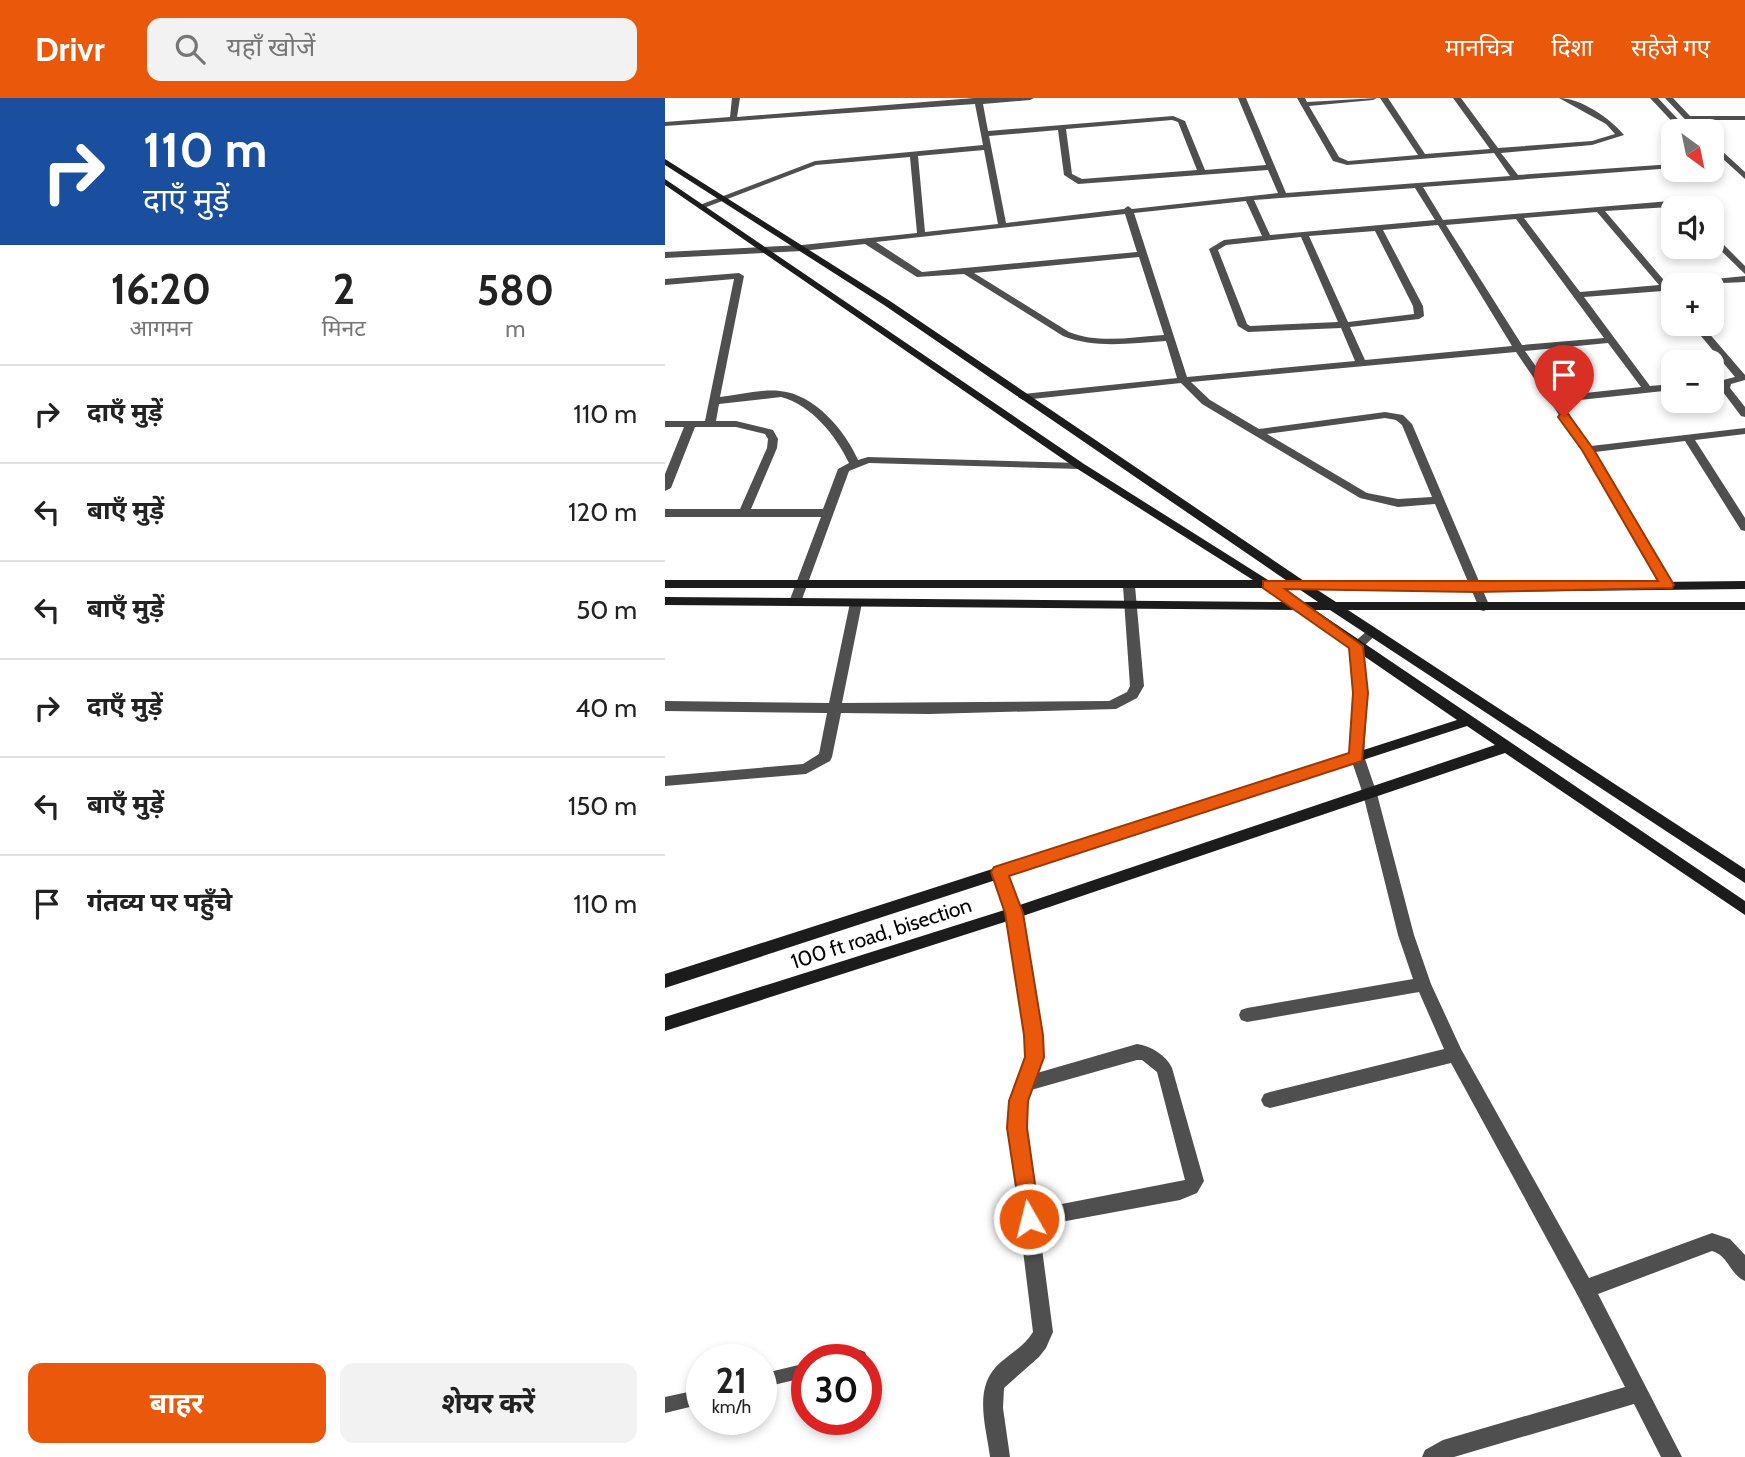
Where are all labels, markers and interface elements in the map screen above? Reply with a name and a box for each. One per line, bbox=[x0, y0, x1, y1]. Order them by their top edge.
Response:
search box bbox=[147, 18, 637, 81]
text: Drivr bbox=[35, 29, 105, 69]
icon: search bbox=[171, 30, 209, 68]
text: यहाँ खोजें bbox=[227, 31, 315, 63]
text: मानचित्र bbox=[1445, 33, 1514, 62]
text: दिशा bbox=[1552, 33, 1593, 62]
text: सहेजे गए bbox=[1631, 33, 1710, 62]
north arrow bbox=[1661, 119, 1724, 182]
map controls bbox=[1661, 119, 1724, 413]
text: 110 m bbox=[143, 120, 267, 179]
icon: right bbox=[28, 126, 119, 217]
text: दाएँ मुड़ें bbox=[143, 180, 229, 219]
button: sound bbox=[1661, 196, 1724, 259]
text: 16:20 bbox=[111, 263, 211, 315]
text: 2 bbox=[333, 263, 355, 315]
text: 580 bbox=[477, 264, 554, 316]
button: + bbox=[1661, 273, 1724, 336]
text: आगमन bbox=[129, 314, 192, 342]
text: मिनट bbox=[322, 314, 366, 342]
text: m bbox=[505, 315, 526, 343]
pin bbox=[1534, 345, 1594, 417]
button: − bbox=[1661, 350, 1724, 413]
icon: arrive bbox=[1545, 356, 1583, 394]
icon: right bbox=[28, 395, 66, 433]
text: दाएँ मुड़ें bbox=[87, 396, 163, 428]
text: 110 m bbox=[573, 398, 637, 430]
icon: left bbox=[28, 493, 66, 531]
text: बाएँ मुड़ें bbox=[87, 494, 164, 526]
text: 120 m bbox=[568, 496, 637, 528]
icon: left bbox=[28, 591, 66, 629]
text: बाएँ मुड़ें bbox=[87, 592, 164, 624]
text: 50 m bbox=[576, 594, 637, 626]
icon: right bbox=[28, 689, 66, 727]
text: दाएँ मुड़ें bbox=[87, 690, 163, 722]
text: 40 m bbox=[575, 692, 637, 724]
icon: left bbox=[28, 787, 66, 825]
text: बाएँ मुड़ें bbox=[87, 788, 164, 820]
text: 150 m bbox=[568, 790, 637, 822]
icon: arrive bbox=[28, 885, 66, 923]
text: गंतव्य पर पहुँचे bbox=[87, 886, 232, 918]
text: 110 m bbox=[573, 888, 637, 920]
street label: 100 ft road, bisection bbox=[788, 892, 974, 974]
position arrow bbox=[992, 1182, 1066, 1256]
speed limit sign: 30 bbox=[791, 1344, 882, 1435]
text: 21 bbox=[716, 1359, 747, 1402]
button: बाहर bbox=[28, 1363, 326, 1443]
button: शेयर करें bbox=[340, 1363, 637, 1443]
text: km/h bbox=[712, 1396, 751, 1418]

